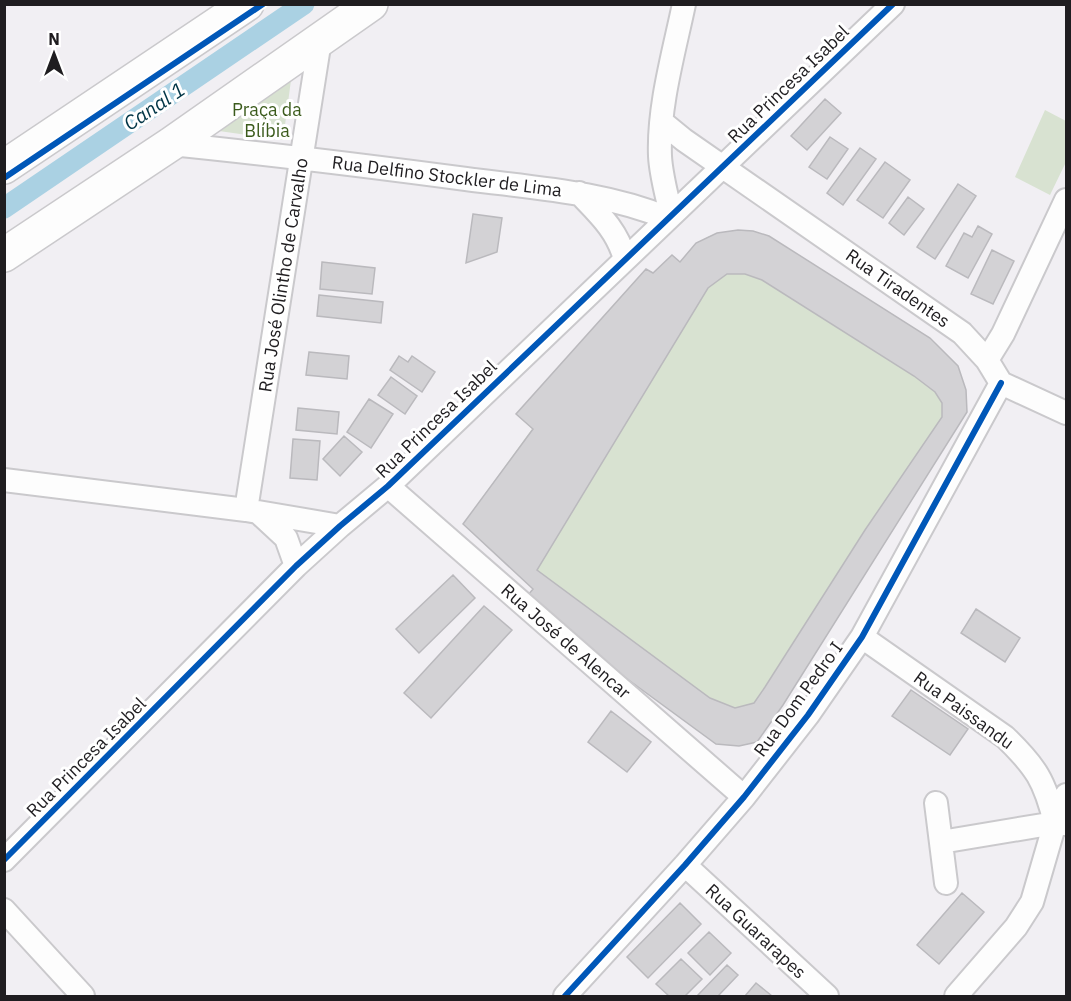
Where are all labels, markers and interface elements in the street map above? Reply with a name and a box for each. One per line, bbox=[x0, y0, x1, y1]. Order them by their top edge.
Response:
street label: Rua Princesa Isabel bbox=[722, 20, 854, 148]
north arrow bbox=[24, 24, 84, 84]
text: N bbox=[48, 29, 60, 49]
water label: Canal 1 bbox=[118, 76, 190, 136]
park label: Praça da Blíbia bbox=[232, 98, 302, 142]
street label: Rua Delfino Stockler de Lima bbox=[331, 150, 564, 202]
street label: Rua José Olintho de Carvalho bbox=[253, 156, 313, 394]
street label: Rua Tiradentes bbox=[841, 244, 955, 332]
street label: Rua Princesa Isabel bbox=[370, 355, 502, 483]
street label: Rua José de Alencar bbox=[497, 578, 636, 704]
street label: Rua Dom Pedro I bbox=[749, 637, 847, 761]
street label: Rua Paissandu bbox=[909, 666, 1019, 754]
street label: Rua Princesa Isabel bbox=[21, 692, 151, 822]
street label: Rua Guararapes bbox=[701, 878, 811, 984]

